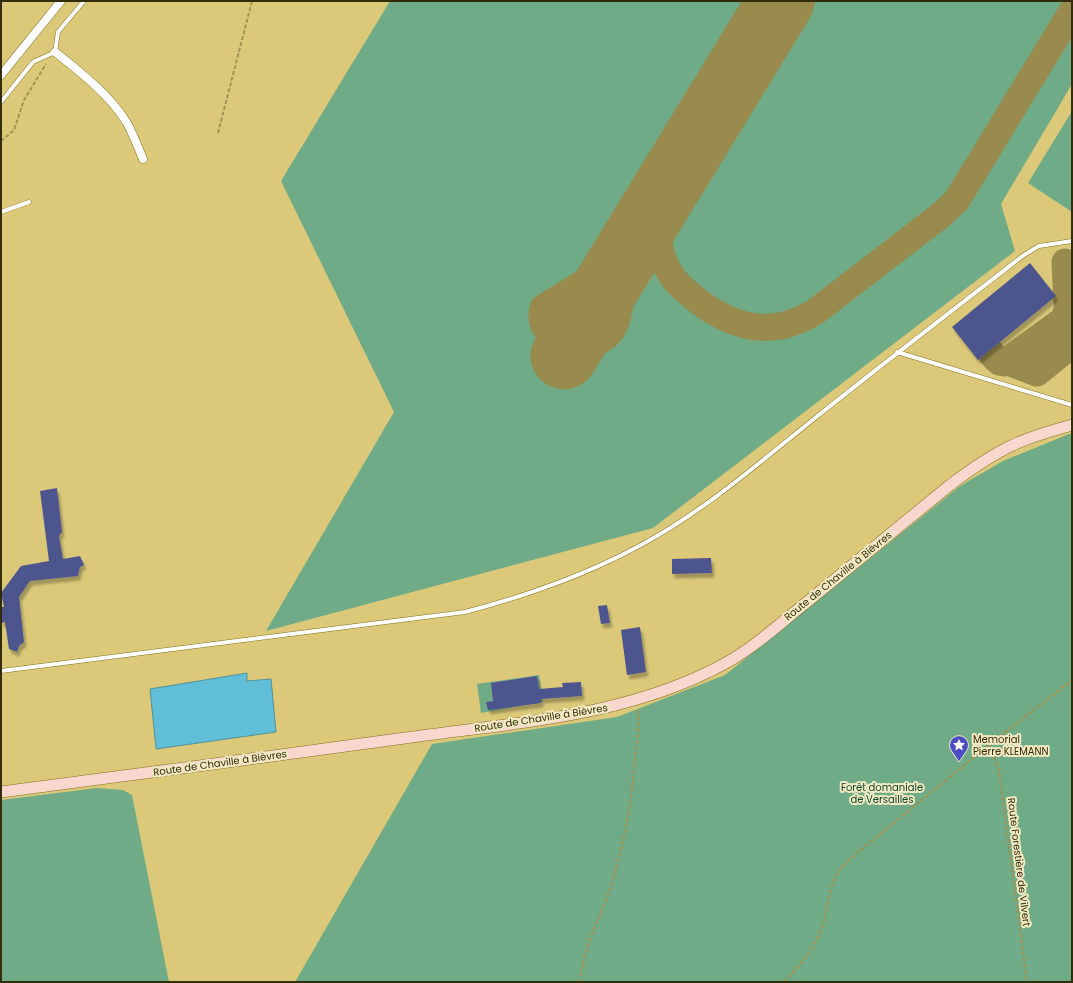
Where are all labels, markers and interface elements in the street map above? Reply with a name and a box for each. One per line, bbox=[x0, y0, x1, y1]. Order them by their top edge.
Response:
street label: Route de Chaville à Bièvres bbox=[781, 528, 895, 624]
street label: Route de Chaville à Bièvres bbox=[473, 700, 609, 736]
place label: Memorial Pierre KLEMANN bbox=[973, 732, 1049, 759]
place icon: Memorial Pierre KLEMANN bbox=[948, 734, 970, 762]
street label: Route de Chaville à Bièvres bbox=[152, 746, 288, 780]
park label: Forêt domaniale de Versailles bbox=[841, 780, 923, 807]
street label: Route Forestière de Vilvert bbox=[1004, 797, 1034, 927]

